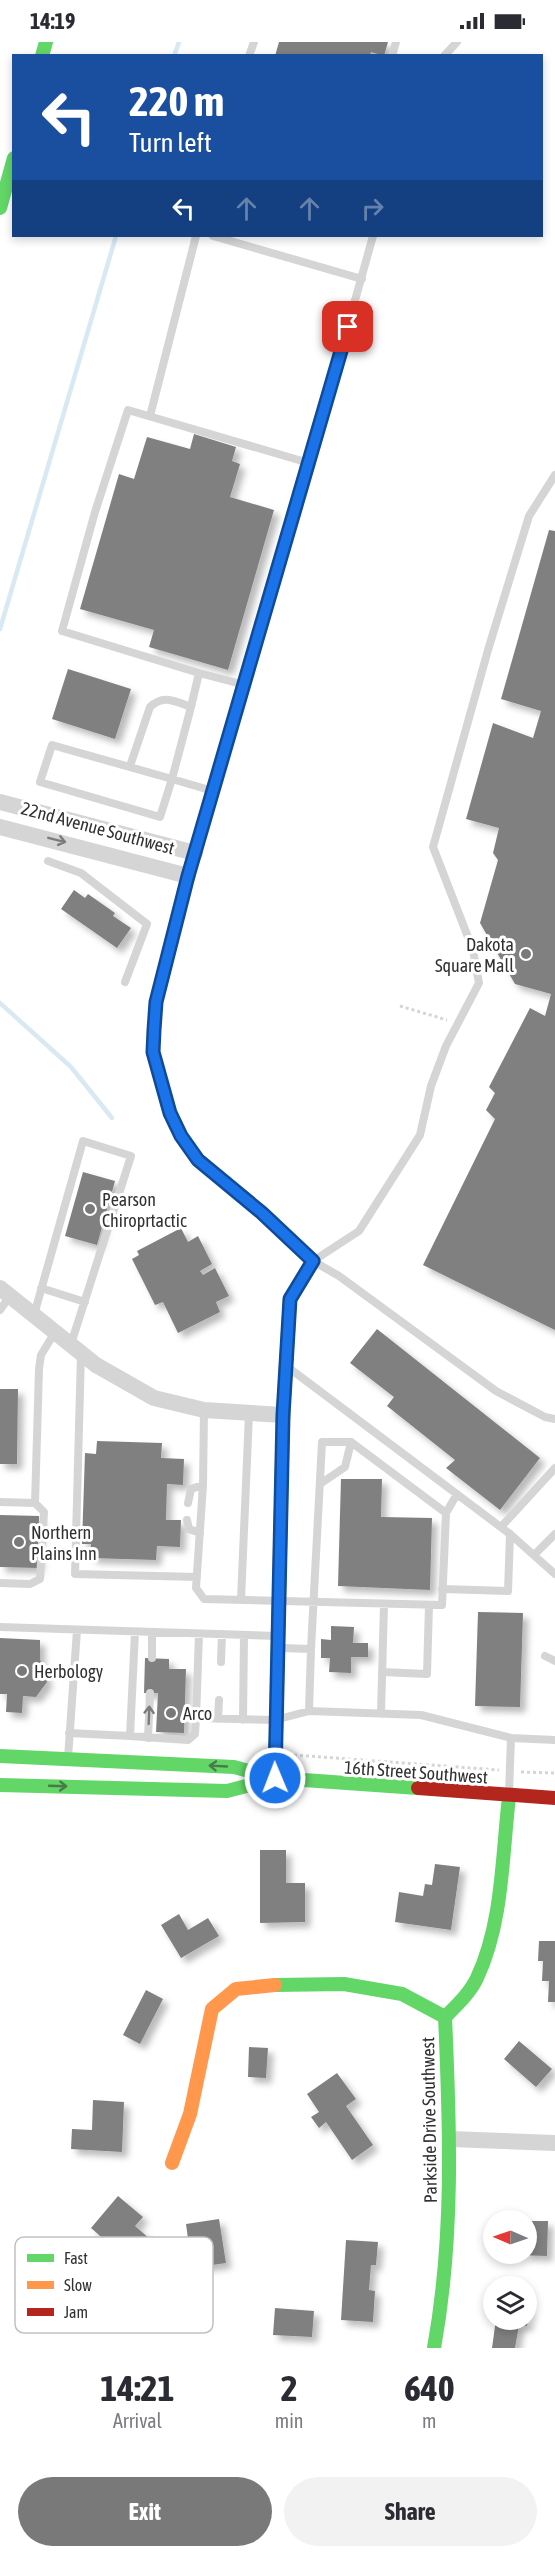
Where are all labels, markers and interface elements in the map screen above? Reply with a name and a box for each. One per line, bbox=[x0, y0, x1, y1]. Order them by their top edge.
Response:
text: 14:19 bbox=[30, 8, 75, 34]
text: 220 m bbox=[129, 77, 224, 125]
icon: left bbox=[30, 78, 108, 156]
text: Turn left bbox=[129, 127, 212, 158]
icon: left bbox=[167, 192, 200, 225]
icon: ahead bbox=[230, 192, 263, 225]
icon: ahead bbox=[293, 192, 326, 225]
icon: right bbox=[356, 192, 389, 225]
pin bbox=[322, 301, 373, 352]
icon: arrive bbox=[331, 310, 364, 343]
street label: 22nd Avenue Southwest bbox=[19, 797, 177, 859]
one-way arrow bbox=[47, 835, 66, 847]
place label: Dakota Square Mall bbox=[435, 934, 514, 976]
marker: Dakota Square Mall bbox=[519, 947, 533, 961]
place label: Pearson Chiroprtactic bbox=[102, 1189, 187, 1231]
marker: Pearson Chiroprtactic bbox=[83, 1202, 97, 1216]
place label: Northern Plains Inn bbox=[31, 1522, 97, 1564]
marker: Northern Plains Inn bbox=[12, 1535, 26, 1549]
place label: Herbology bbox=[34, 1661, 103, 1682]
marker: Herbology bbox=[15, 1664, 29, 1678]
place label: Arco bbox=[183, 1703, 212, 1724]
one-way arrow bbox=[143, 1706, 155, 1726]
marker: Arco bbox=[164, 1706, 178, 1720]
position arrow bbox=[243, 1746, 307, 1810]
street label: 16th Street Southwest bbox=[343, 1756, 489, 1788]
one-way arrow bbox=[209, 1761, 229, 1772]
one-way arrow bbox=[48, 1781, 68, 1792]
street label: Parkside Drive Southwest bbox=[417, 2037, 441, 2203]
north arrow bbox=[483, 2210, 537, 2264]
map controls bbox=[483, 2210, 537, 2330]
legend bbox=[15, 2237, 213, 2333]
text: Fast bbox=[64, 2249, 88, 2267]
text: Slow bbox=[64, 2276, 92, 2294]
button: layers bbox=[483, 2276, 537, 2330]
text: Jam bbox=[64, 2303, 88, 2321]
text: 14:21 bbox=[100, 2367, 174, 2409]
text: 2 bbox=[281, 2367, 298, 2409]
text: 640 bbox=[404, 2367, 455, 2409]
text: Arrival bbox=[113, 2409, 162, 2432]
text: min bbox=[275, 2409, 304, 2432]
text: m bbox=[422, 2409, 436, 2432]
button: Exit bbox=[18, 2477, 272, 2546]
button: Share bbox=[284, 2477, 537, 2546]

